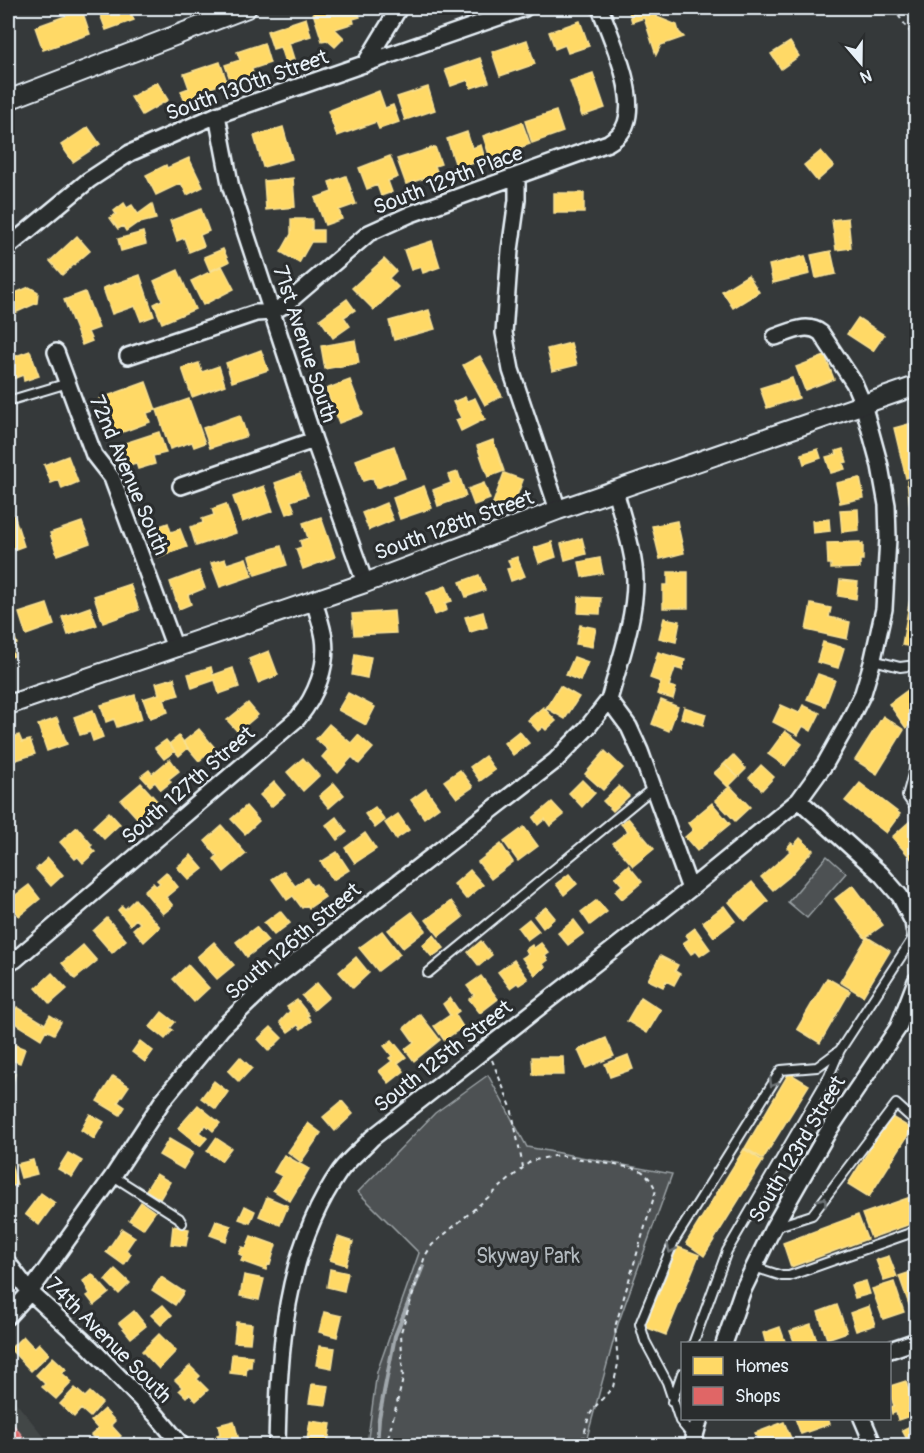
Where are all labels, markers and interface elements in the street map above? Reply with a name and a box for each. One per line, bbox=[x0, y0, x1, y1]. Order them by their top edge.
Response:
north arrow bbox=[831, 33, 891, 93]
street label: South 130th Street bbox=[162, 43, 333, 127]
text: N bbox=[857, 65, 874, 87]
street label: South 129th Place bbox=[370, 139, 527, 221]
street label: 71st Avenue South bbox=[266, 262, 343, 426]
street label: 72nd Avenue South bbox=[83, 391, 174, 559]
street label: South 128th Street bbox=[371, 484, 538, 567]
street label: South 127th Street bbox=[116, 720, 261, 851]
street label: South 126th Street bbox=[220, 876, 367, 1006]
street label: South 125th Street bbox=[369, 994, 518, 1119]
street label: South 123rd Street bbox=[743, 1070, 852, 1228]
one-way arrow bbox=[769, 1077, 781, 1087]
one-way arrow bbox=[815, 1197, 826, 1208]
one-way arrow bbox=[666, 1242, 678, 1253]
park label: Skyway Park bbox=[476, 1243, 580, 1270]
street label: 74th Avenue South bbox=[40, 1272, 177, 1409]
legend bbox=[681, 1342, 891, 1420]
text: Homes bbox=[735, 1355, 788, 1378]
text: Shops bbox=[735, 1385, 780, 1408]

